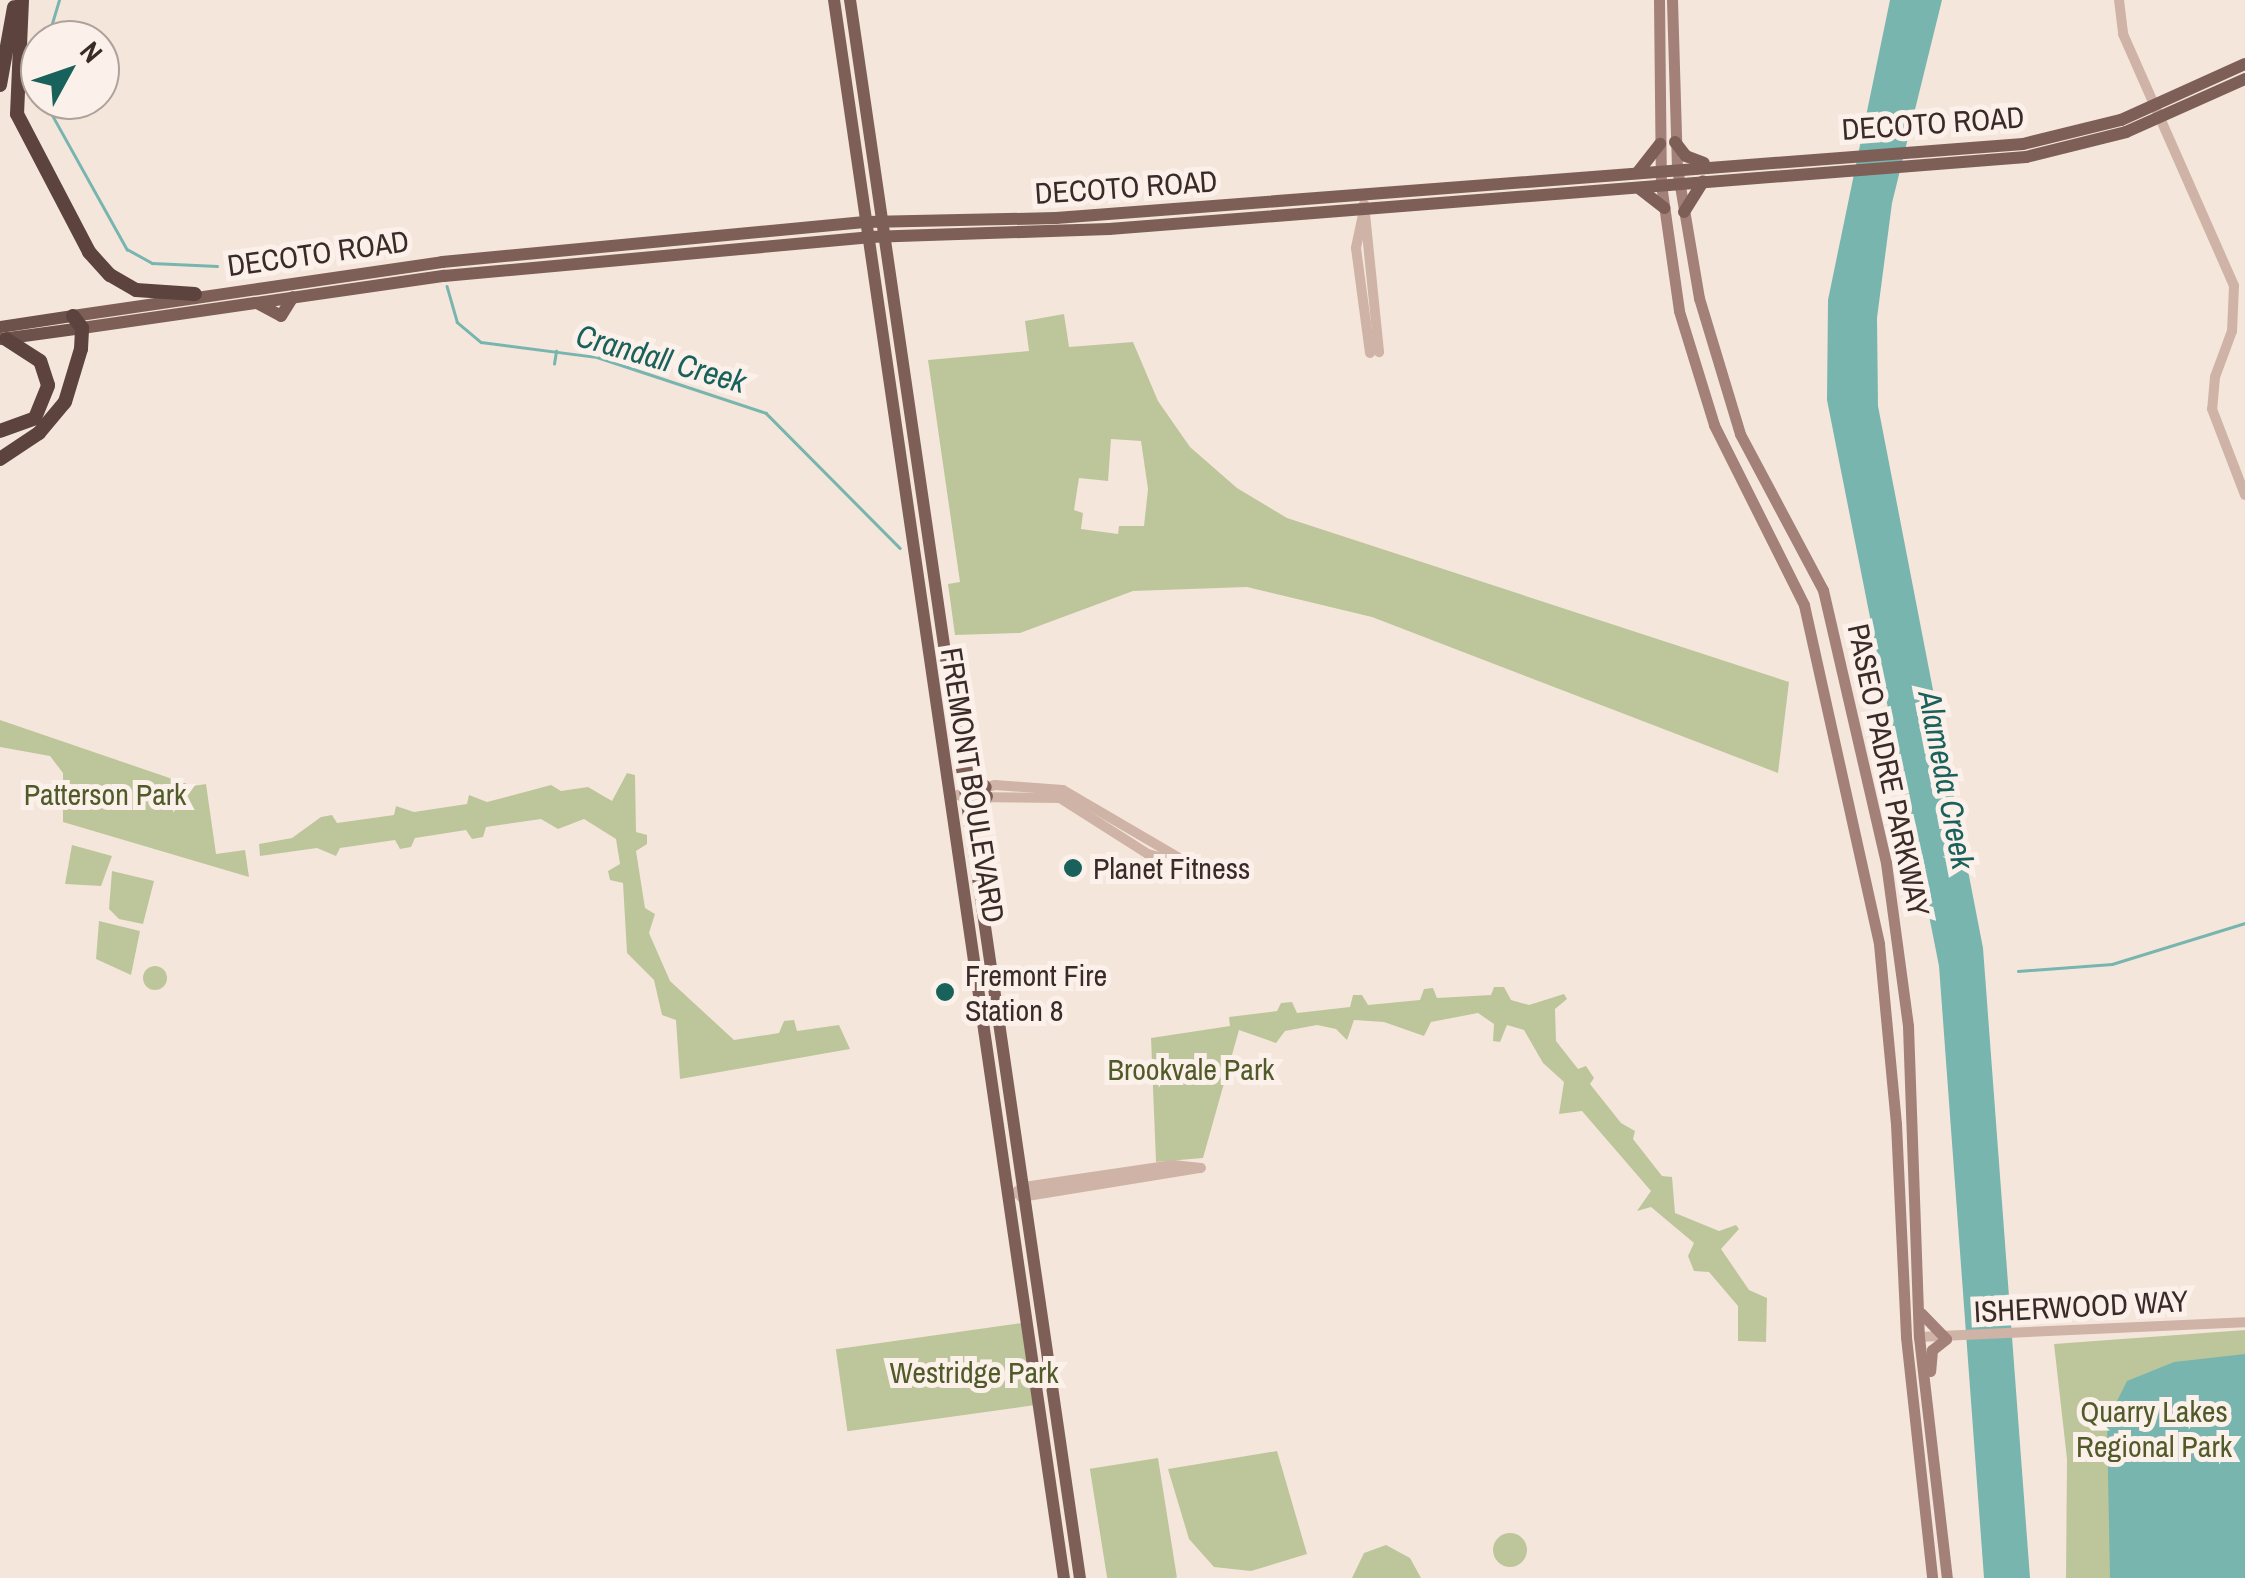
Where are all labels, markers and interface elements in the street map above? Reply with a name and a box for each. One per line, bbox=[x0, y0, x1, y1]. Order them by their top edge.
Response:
north arrow bbox=[20, 20, 120, 120]
text: N bbox=[72, 33, 111, 71]
street label: DECOTO ROAD bbox=[1841, 99, 2025, 147]
street label: DECOTO ROAD bbox=[1034, 163, 1218, 211]
street label: DECOTO ROAD bbox=[225, 222, 411, 284]
water label: Crandall Creek bbox=[572, 316, 750, 402]
street label: PASEO PADRE PARKWAY bbox=[1840, 620, 1938, 920]
street label: FREMONT BOULEVARD bbox=[933, 645, 1013, 925]
water label: Alameda Creek bbox=[1910, 688, 1982, 872]
park label: Patterson Park bbox=[24, 776, 186, 812]
place label: Planet Fitness bbox=[1093, 850, 1250, 886]
marker: Planet Fitness bbox=[1062, 857, 1084, 879]
place label: Fremont Fire Station 8 bbox=[965, 957, 1107, 1028]
marker: Fremont Fire Station 8 bbox=[934, 981, 956, 1003]
park label: Brookvale Park bbox=[1108, 1051, 1274, 1087]
street label: ISHERWOOD WAY bbox=[1973, 1282, 2189, 1330]
park label: Westridge Park bbox=[889, 1354, 1059, 1390]
park label: Quarry Lakes Regional Park bbox=[2076, 1393, 2232, 1464]

